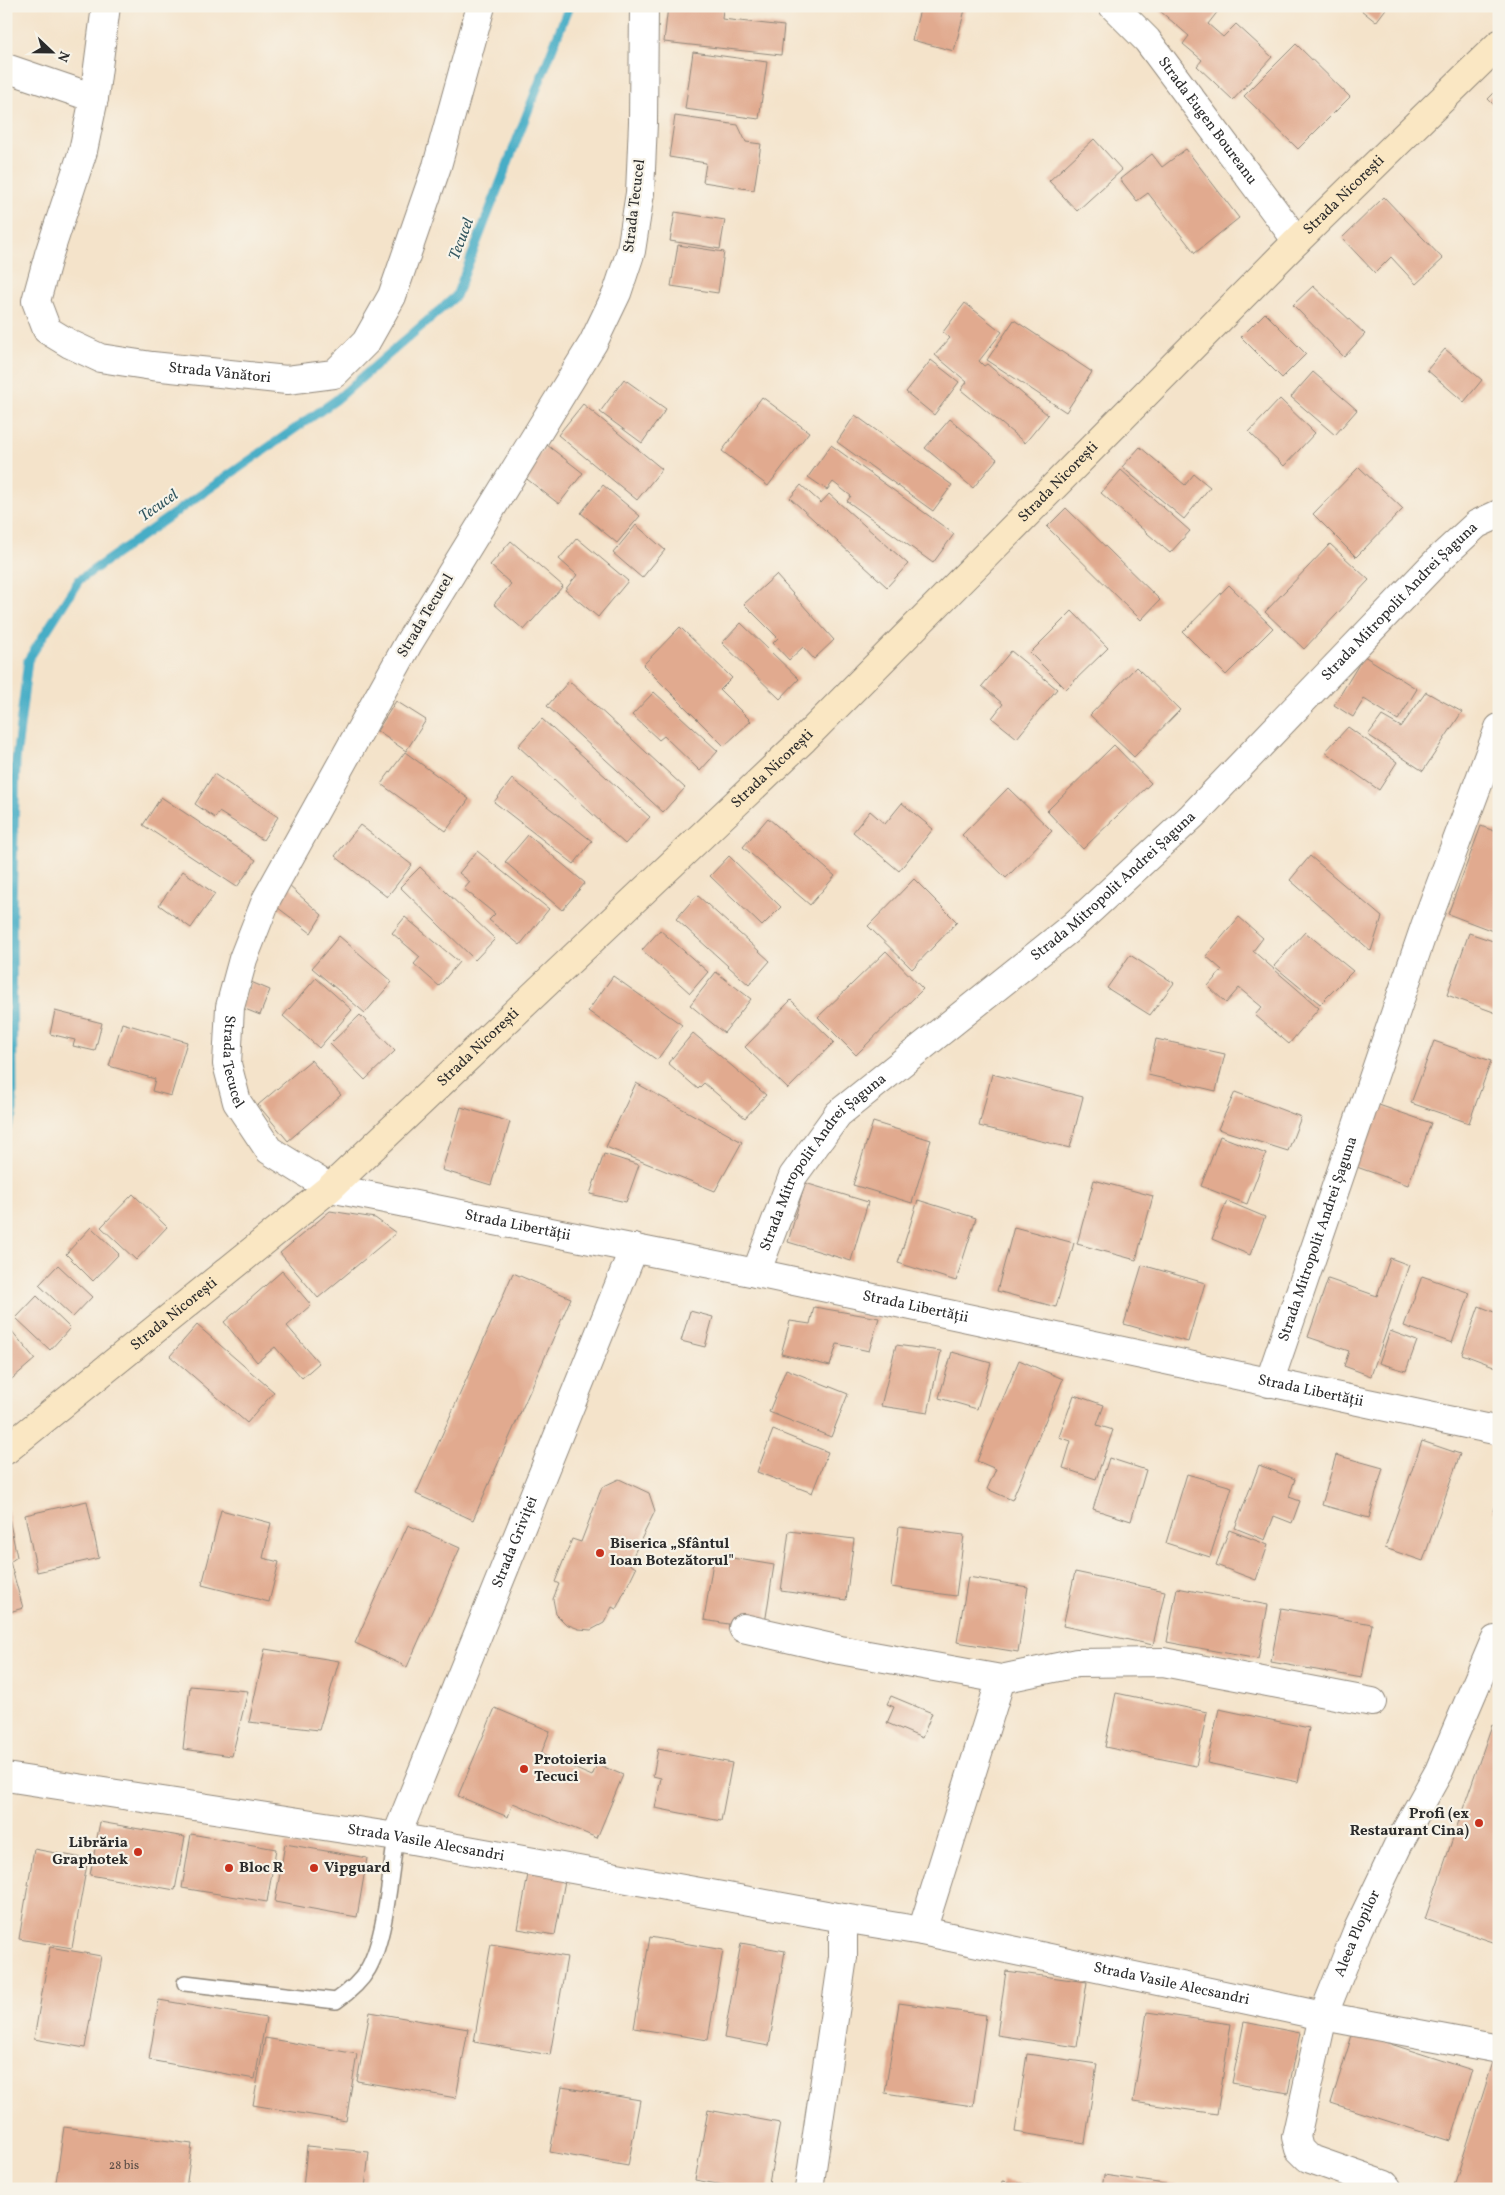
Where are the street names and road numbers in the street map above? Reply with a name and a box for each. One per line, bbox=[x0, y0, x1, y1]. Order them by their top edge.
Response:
street label: Strada Eugen Boureanu bbox=[1153, 53, 1262, 189]
street label: Strada Nicorești bbox=[1299, 151, 1389, 240]
street label: Strada Tecucel bbox=[619, 158, 651, 254]
street label: Strada Vânători bbox=[168, 357, 272, 389]
street label: Strada Nicorești bbox=[1013, 437, 1103, 527]
street label: Strada Mitropolit Andrei Șaguna bbox=[1317, 518, 1483, 686]
street label: Strada Tecucel bbox=[393, 570, 459, 662]
street label: Strada Nicorești bbox=[727, 725, 818, 813]
street label: Strada Mitropolit Andrei Șaguna bbox=[1027, 807, 1201, 966]
street label: Strada Nicorești bbox=[433, 1003, 524, 1092]
street label: Strada Tecucel bbox=[216, 1015, 249, 1113]
street label: Strada Mitropolit Andrei Șaguna bbox=[755, 1069, 891, 1254]
street label: Strada Mitropolit Andrei Șaguna bbox=[1273, 1134, 1363, 1344]
street label: Strada Libertății bbox=[463, 1205, 573, 1246]
street label: Strada Nicorești bbox=[126, 1273, 222, 1356]
street label: Strada Libertății bbox=[861, 1285, 970, 1328]
street label: Strada Libertății bbox=[1256, 1369, 1366, 1412]
street label: Strada Griviței bbox=[487, 1493, 543, 1591]
street label: Strada Vasile Alecsandri bbox=[346, 1819, 506, 1867]
street label: Aleea Plopilor bbox=[1329, 1887, 1386, 1980]
street label: Strada Vasile Alecsandri bbox=[1092, 1957, 1251, 2011]

